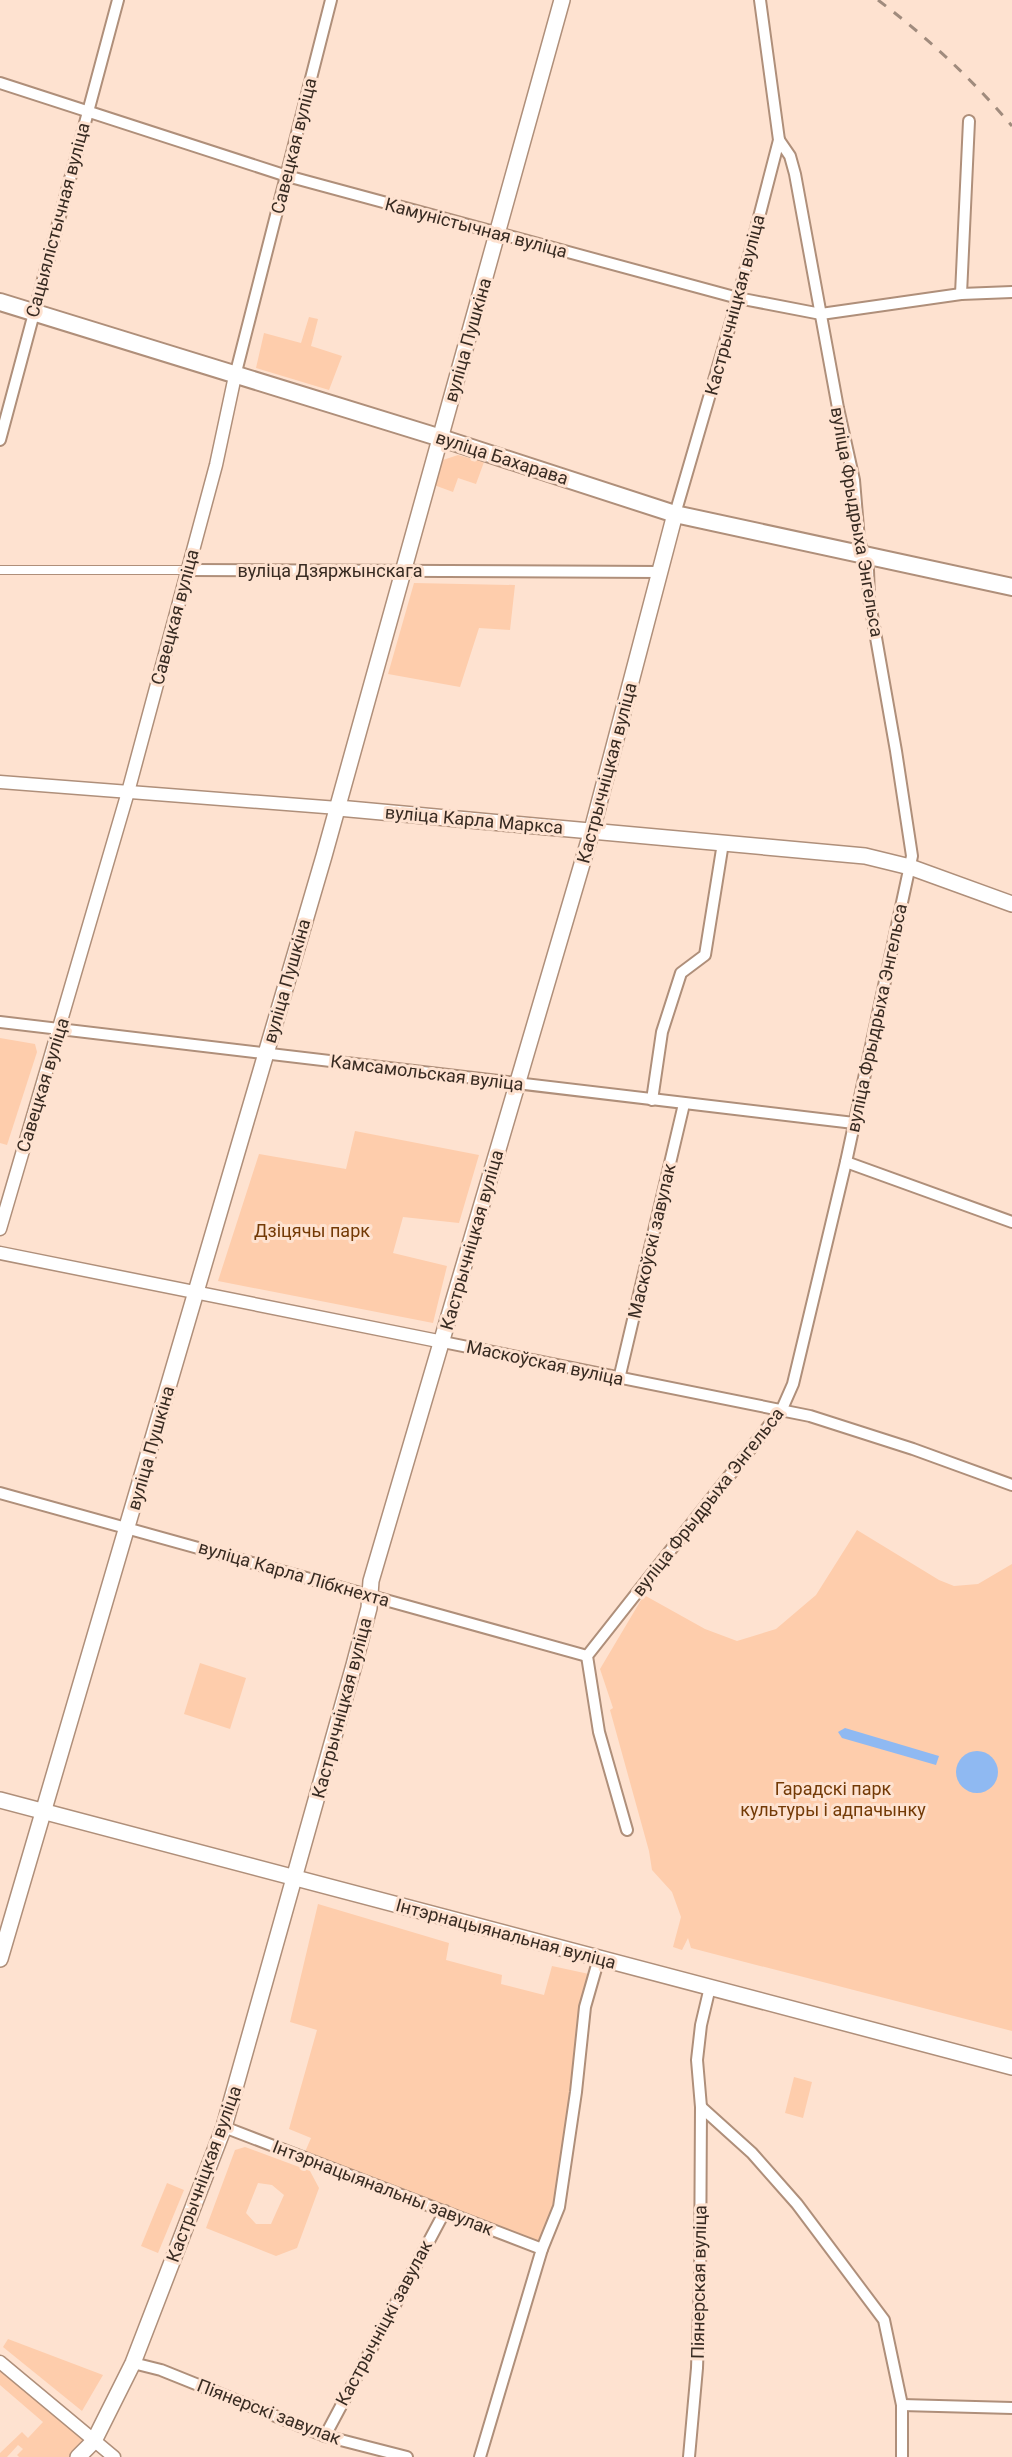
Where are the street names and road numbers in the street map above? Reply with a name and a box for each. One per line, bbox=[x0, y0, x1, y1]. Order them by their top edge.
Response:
street label: Савецкая вуліца bbox=[266, 76, 321, 216]
street label: Сацыялістычная вуліца bbox=[21, 120, 94, 320]
street label: Камуністычная вуліца bbox=[383, 193, 570, 262]
street label: Кастрычніцкая вуліца bbox=[700, 212, 769, 398]
street label: вуліца Пушкіна bbox=[440, 275, 495, 404]
street label: вуліца Фрыдрыха Энгельса bbox=[827, 405, 888, 638]
street label: вуліца Бахарава bbox=[433, 426, 571, 489]
street label: Савецкая вуліца bbox=[146, 547, 203, 687]
street label: вуліца Дзяржынскага bbox=[237, 560, 423, 581]
street label: Кастрычніцкая вуліца bbox=[572, 680, 641, 866]
street label: вуліца Карла Маркса bbox=[384, 801, 564, 838]
street label: вуліца Фрыдрыха Энгельса bbox=[842, 902, 911, 1134]
street label: вуліца Пушкіна bbox=[259, 916, 314, 1045]
street label: Савецкая вуліца bbox=[12, 1015, 73, 1155]
street label: Камсамольская вуліца bbox=[329, 1050, 525, 1095]
street label: Кастрычніцкая вуліца bbox=[436, 1147, 507, 1332]
street label: Маскоўскі завулак bbox=[623, 1161, 680, 1320]
street label: Маскоўская вуліца bbox=[465, 1336, 625, 1389]
street label: вуліца Пушкіна bbox=[123, 1383, 178, 1512]
street label: вуліца Фрыдрыха Энгельса bbox=[628, 1403, 788, 1600]
street label: вуліца Карла Лібкнехта bbox=[196, 1536, 392, 1611]
street label: Кастрычніцкая вуліца bbox=[307, 1615, 376, 1801]
street label: Інтэрнацыянальная вуліца bbox=[394, 1894, 618, 1973]
street label: Кастрычніцкая вуліца bbox=[162, 2083, 245, 2265]
street label: Інтэрнацыянальны завулак bbox=[270, 2136, 497, 2240]
street label: Піянерская вуліца bbox=[687, 2205, 710, 2359]
street label: Кастрычніцкі завулак bbox=[331, 2236, 436, 2409]
street label: Піянерскі завулак bbox=[194, 2374, 344, 2449]

